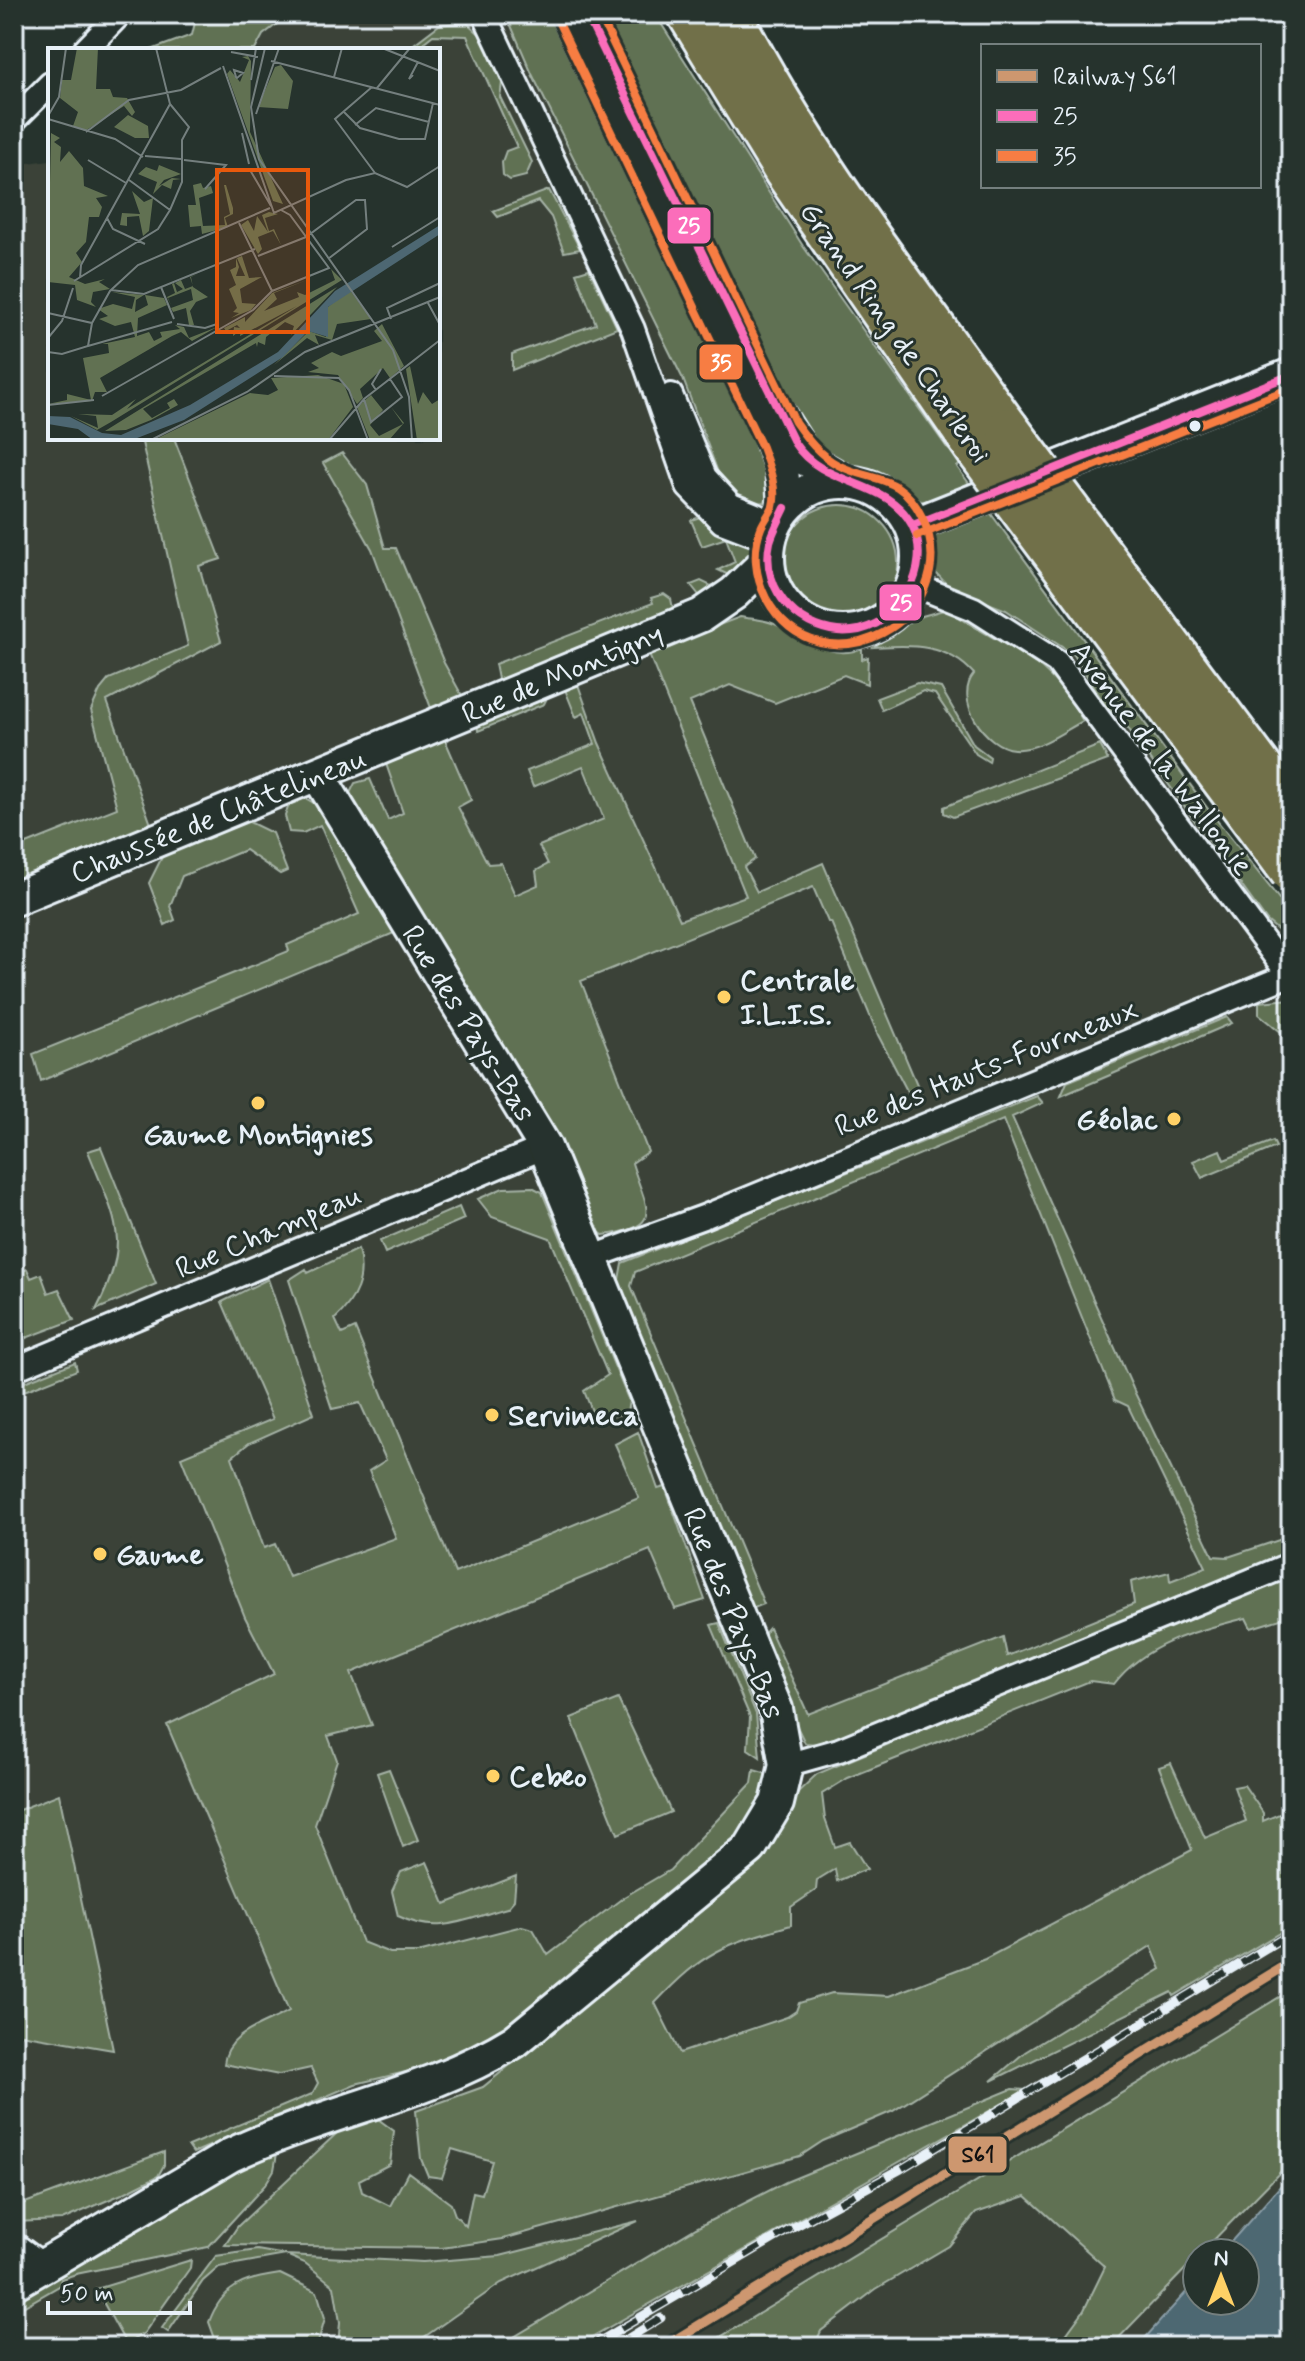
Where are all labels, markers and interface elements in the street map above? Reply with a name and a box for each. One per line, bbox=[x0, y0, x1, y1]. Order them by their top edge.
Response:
legend bbox=[981, 44, 1261, 188]
inset map bbox=[48, 48, 440, 440]
text: Railway S61 bbox=[1053, 62, 1177, 93]
text: 25 bbox=[1053, 102, 1078, 133]
text: 35 bbox=[1053, 142, 1077, 173]
street label: Grand Ring de Charleroi bbox=[790, 195, 1000, 471]
line badge: 25 bbox=[666, 206, 712, 245]
text: 25 bbox=[678, 213, 701, 241]
line badge: 35 bbox=[698, 343, 744, 381]
text: 35 bbox=[710, 350, 732, 378]
unlabelled marker bbox=[1187, 418, 1203, 434]
line badge: 25 bbox=[878, 583, 923, 622]
text: 25 bbox=[890, 590, 913, 618]
street label: Rue de Montigny bbox=[456, 614, 669, 734]
street label: Avenue de la Wallonie bbox=[1060, 634, 1262, 884]
street label: Chaussée de Châtelineau bbox=[65, 739, 372, 894]
street label: Rue des Pays-Bas bbox=[392, 918, 544, 1129]
place label: Centrale I.L.I.S. bbox=[740, 962, 855, 1035]
marker: Centrale I.L.I.S. bbox=[715, 988, 733, 1006]
street label: Rue des Hauts-Fourneaux bbox=[829, 990, 1144, 1147]
marker: Gaume Montignies bbox=[249, 1094, 267, 1112]
place label: Géolac bbox=[1076, 1101, 1158, 1140]
marker: Géolac bbox=[1165, 1110, 1183, 1128]
place label: Gaume Montignies bbox=[143, 1116, 373, 1156]
street label: Rue Champeau bbox=[170, 1176, 367, 1289]
place label: Servimeca bbox=[508, 1397, 639, 1436]
marker: Servimeca bbox=[483, 1406, 501, 1424]
street label: Rue des Pays-Bas bbox=[672, 1502, 793, 1725]
place label: Gaume bbox=[116, 1536, 204, 1575]
marker: Gaume bbox=[91, 1545, 109, 1563]
place label: Cebeo bbox=[509, 1758, 587, 1797]
marker: Cebeo bbox=[484, 1767, 502, 1785]
line badge: S61 bbox=[947, 2135, 1008, 2174]
text: S61 bbox=[962, 2142, 994, 2170]
north arrow bbox=[1181, 2237, 1261, 2317]
text: N bbox=[1214, 2245, 1228, 2273]
scale bar bbox=[48, 2265, 190, 2315]
text: 50 m bbox=[60, 2279, 114, 2310]

